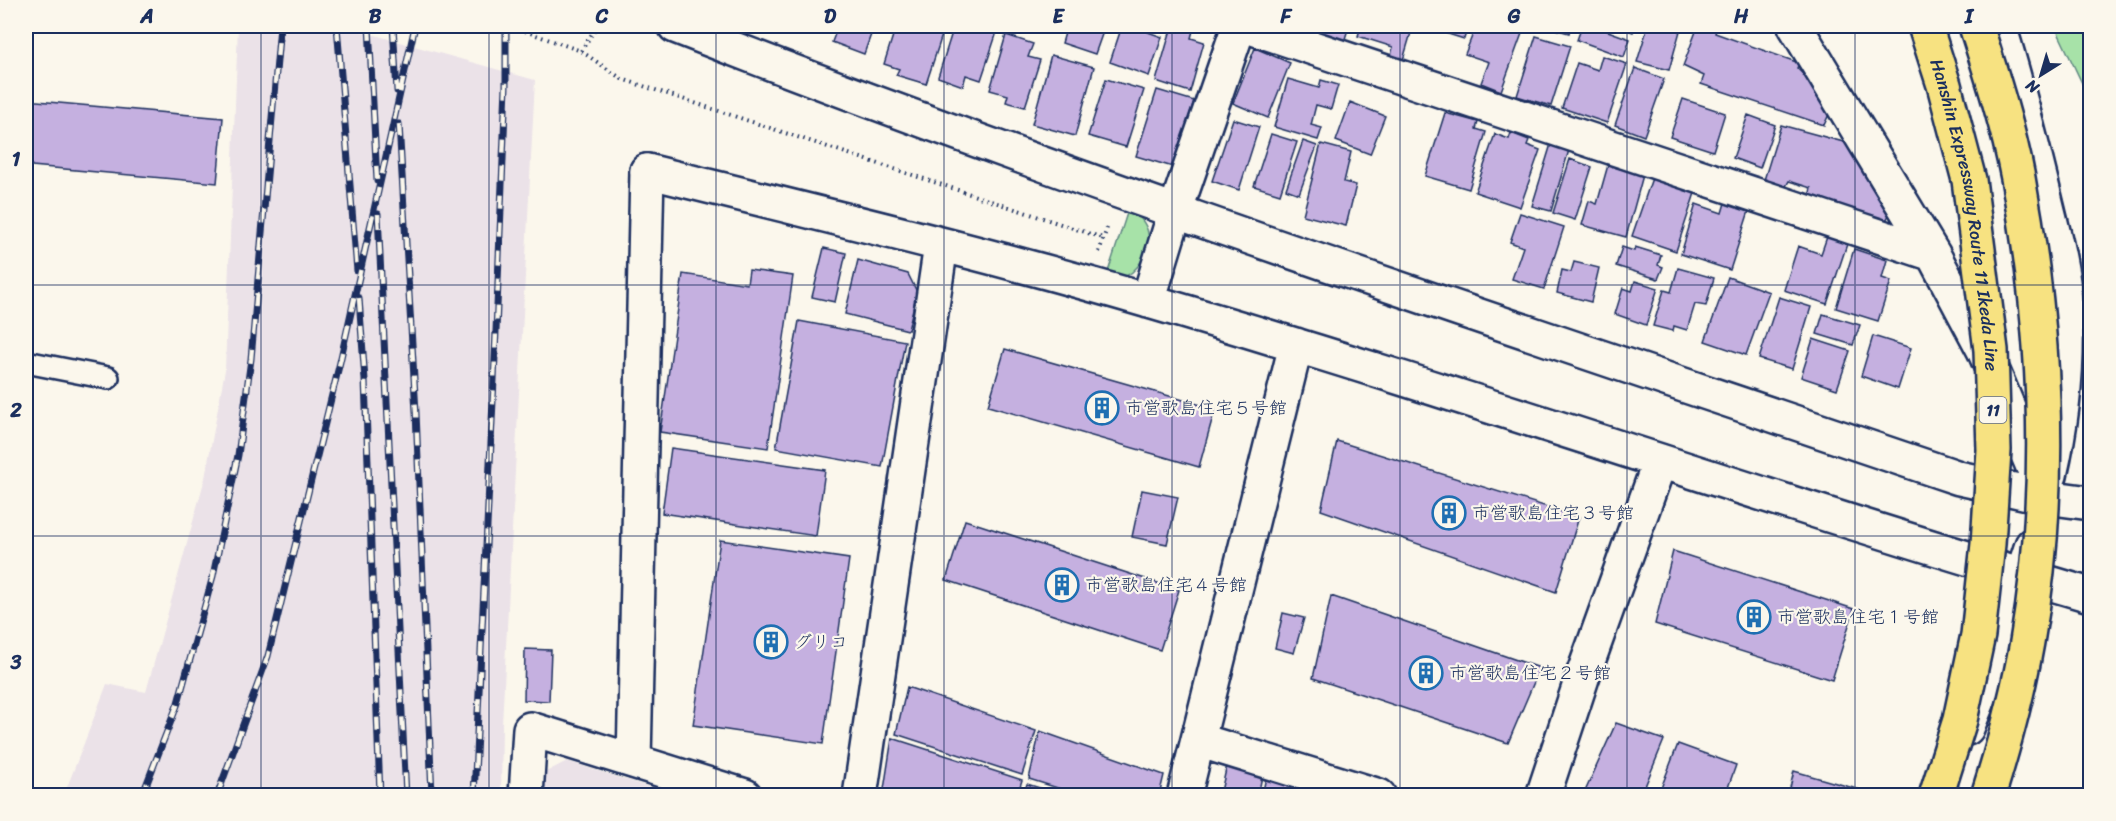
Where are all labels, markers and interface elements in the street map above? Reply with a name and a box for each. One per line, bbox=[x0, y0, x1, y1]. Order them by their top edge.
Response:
text: A bbox=[139, 0, 154, 34]
text: B bbox=[369, 0, 382, 34]
text: C bbox=[595, 0, 609, 34]
text: D bbox=[824, 0, 837, 34]
text: E bbox=[1052, 0, 1065, 34]
text: F bbox=[1280, 0, 1293, 34]
text: G bbox=[1507, 0, 1521, 34]
text: H bbox=[1733, 0, 1749, 34]
text: I bbox=[1964, 0, 1975, 34]
north arrow bbox=[2011, 45, 2071, 105]
street label: Hanshin Expressway Route 11 Ikeda Line bbox=[1921, 55, 2008, 372]
text: N bbox=[2018, 71, 2046, 102]
text: 1 bbox=[12, 142, 21, 177]
building icon: 市営歌島住宅５号館 bbox=[1084, 390, 1120, 426]
place label: 市営歌島住宅５号館 bbox=[1125, 392, 1287, 424]
text: 2 bbox=[9, 393, 22, 428]
road number: 11 bbox=[1980, 397, 2006, 423]
building icon: 市営歌島住宅３号館 bbox=[1431, 495, 1467, 531]
place label: 市営歌島住宅３号館 bbox=[1472, 497, 1634, 529]
building icon: 市営歌島住宅４号館 bbox=[1044, 567, 1080, 603]
place label: 市営歌島住宅４号館 bbox=[1085, 569, 1247, 601]
building icon: 市営歌島住宅１号館 bbox=[1736, 599, 1772, 635]
place label: 市営歌島住宅１号館 bbox=[1777, 601, 1939, 633]
building icon: グリコ bbox=[753, 624, 789, 660]
place label: グリコ bbox=[794, 626, 848, 658]
text: 3 bbox=[10, 645, 22, 680]
building icon: 市営歌島住宅２号館 bbox=[1408, 655, 1444, 691]
place label: 市営歌島住宅２号館 bbox=[1449, 657, 1611, 689]

